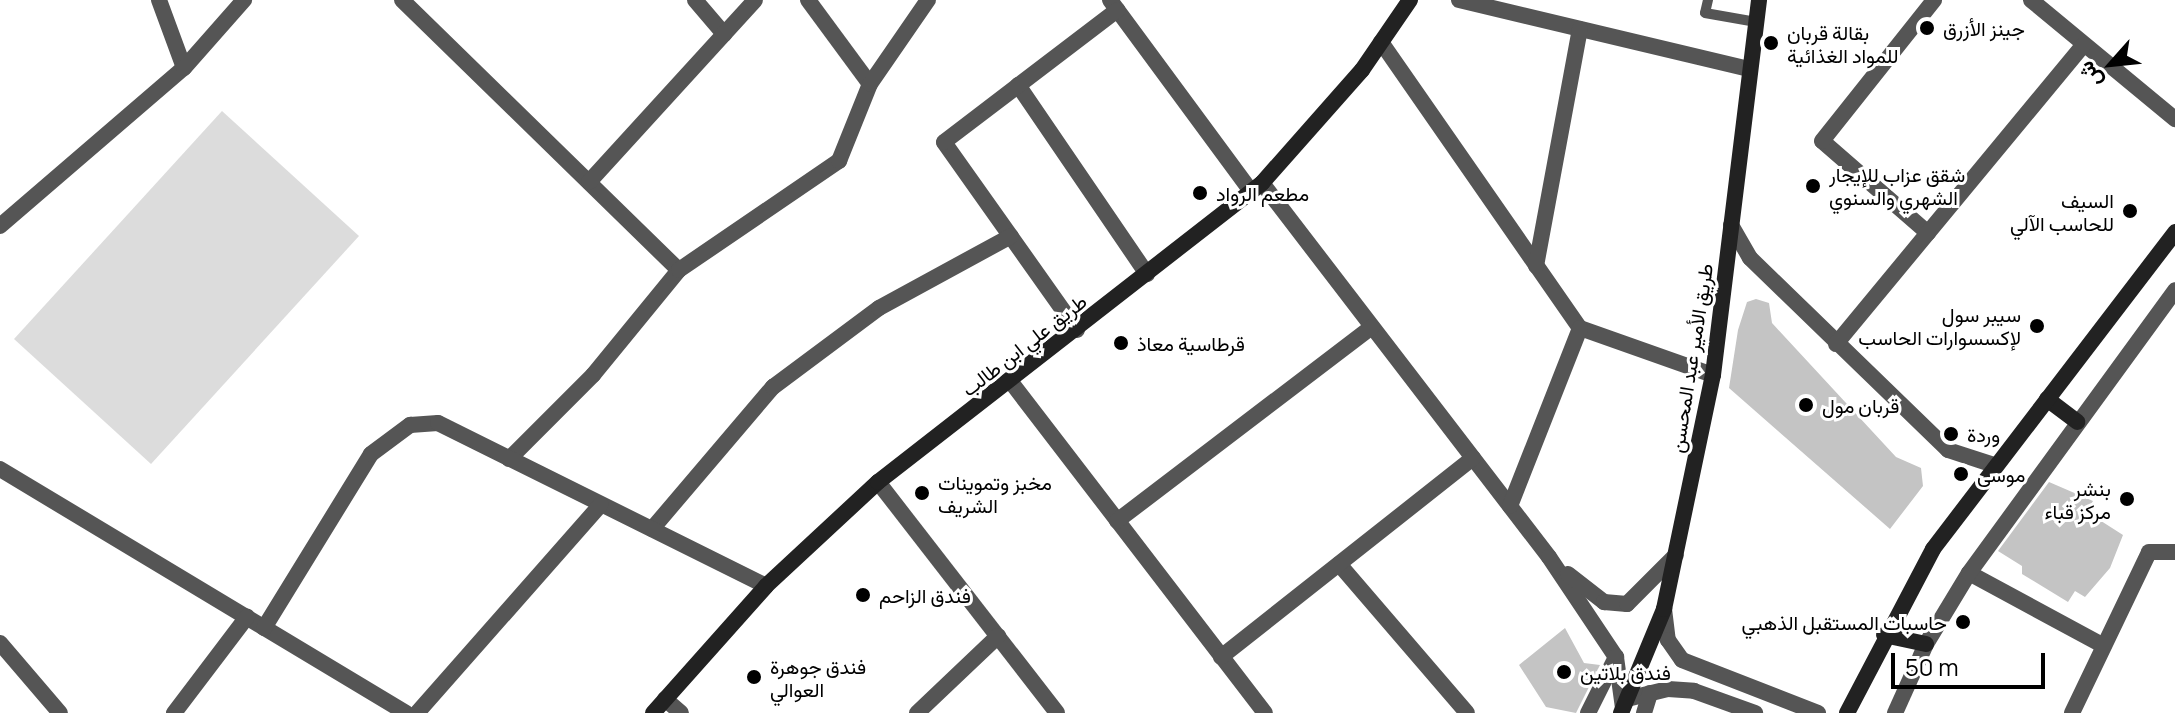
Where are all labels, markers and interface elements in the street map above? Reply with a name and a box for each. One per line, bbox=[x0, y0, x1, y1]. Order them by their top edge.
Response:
place label: جينز الأزرق bbox=[1943, 16, 2025, 40]
marker: جينز الأزرق bbox=[1918, 19, 1936, 37]
place label: بقالة قربان للمواد الغذائية bbox=[1787, 20, 1899, 67]
north arrow bbox=[2071, 24, 2151, 104]
marker: بقالة قربان للمواد الغذائية bbox=[1762, 34, 1780, 52]
text: ش bbox=[2070, 56, 2109, 93]
place label: شقق عزاب للإيجار الشهري والسنوي bbox=[1829, 162, 1965, 209]
marker: شقق عزاب للإيجار الشهري والسنوي bbox=[1804, 177, 1822, 195]
place label: مطعم الرواد bbox=[1216, 181, 1309, 205]
marker: مطعم الرواد bbox=[1191, 184, 1209, 202]
place label: السيف للحاسب الآلي bbox=[2010, 188, 2114, 235]
marker: السيف للحاسب الآلي bbox=[2121, 202, 2139, 220]
street label: طريق الأمير عبد المحسن bbox=[1664, 262, 1718, 454]
street label: طريق علي ابن طالب bbox=[957, 289, 1091, 401]
place label: سيبر سول لإكسسوارات الحاسب bbox=[1858, 302, 2021, 349]
marker: سيبر سول لإكسسوارات الحاسب bbox=[2028, 317, 2046, 335]
place label: قرطاسية معاذ bbox=[1137, 331, 1245, 355]
marker: قرطاسية معاذ bbox=[1112, 334, 1130, 352]
place label: قربان مول bbox=[1822, 393, 1899, 417]
marker: قربان مول bbox=[1797, 396, 1815, 414]
place label: وردة bbox=[1967, 422, 2000, 446]
marker: وردة bbox=[1942, 425, 1960, 443]
place label: موسى bbox=[1977, 462, 2025, 486]
marker: موسى bbox=[1952, 465, 1970, 483]
place label: مخبز وتموينات الشريف bbox=[938, 470, 1052, 517]
place label: بنشر مركز قباء bbox=[2044, 476, 2111, 523]
marker: مخبز وتموينات الشريف bbox=[913, 484, 931, 502]
marker: بنشر مركز قباء bbox=[2118, 490, 2136, 508]
place label: فندق الزاحم bbox=[879, 583, 971, 607]
marker: فندق الزاحم bbox=[854, 586, 872, 604]
place label: حاسبات المستقبل الذهبي bbox=[1742, 610, 1947, 634]
marker: حاسبات المستقبل الذهبي bbox=[1954, 613, 1972, 631]
scale bar bbox=[1895, 637, 2049, 687]
text: 50 m bbox=[1905, 650, 1959, 683]
place label: فندق جوهرة العوالي bbox=[770, 654, 866, 701]
place label: فندق بلاتين bbox=[1580, 660, 1671, 684]
marker: فندق بلاتين bbox=[1555, 663, 1573, 681]
marker: فندق جوهرة العوالي bbox=[745, 668, 763, 686]

